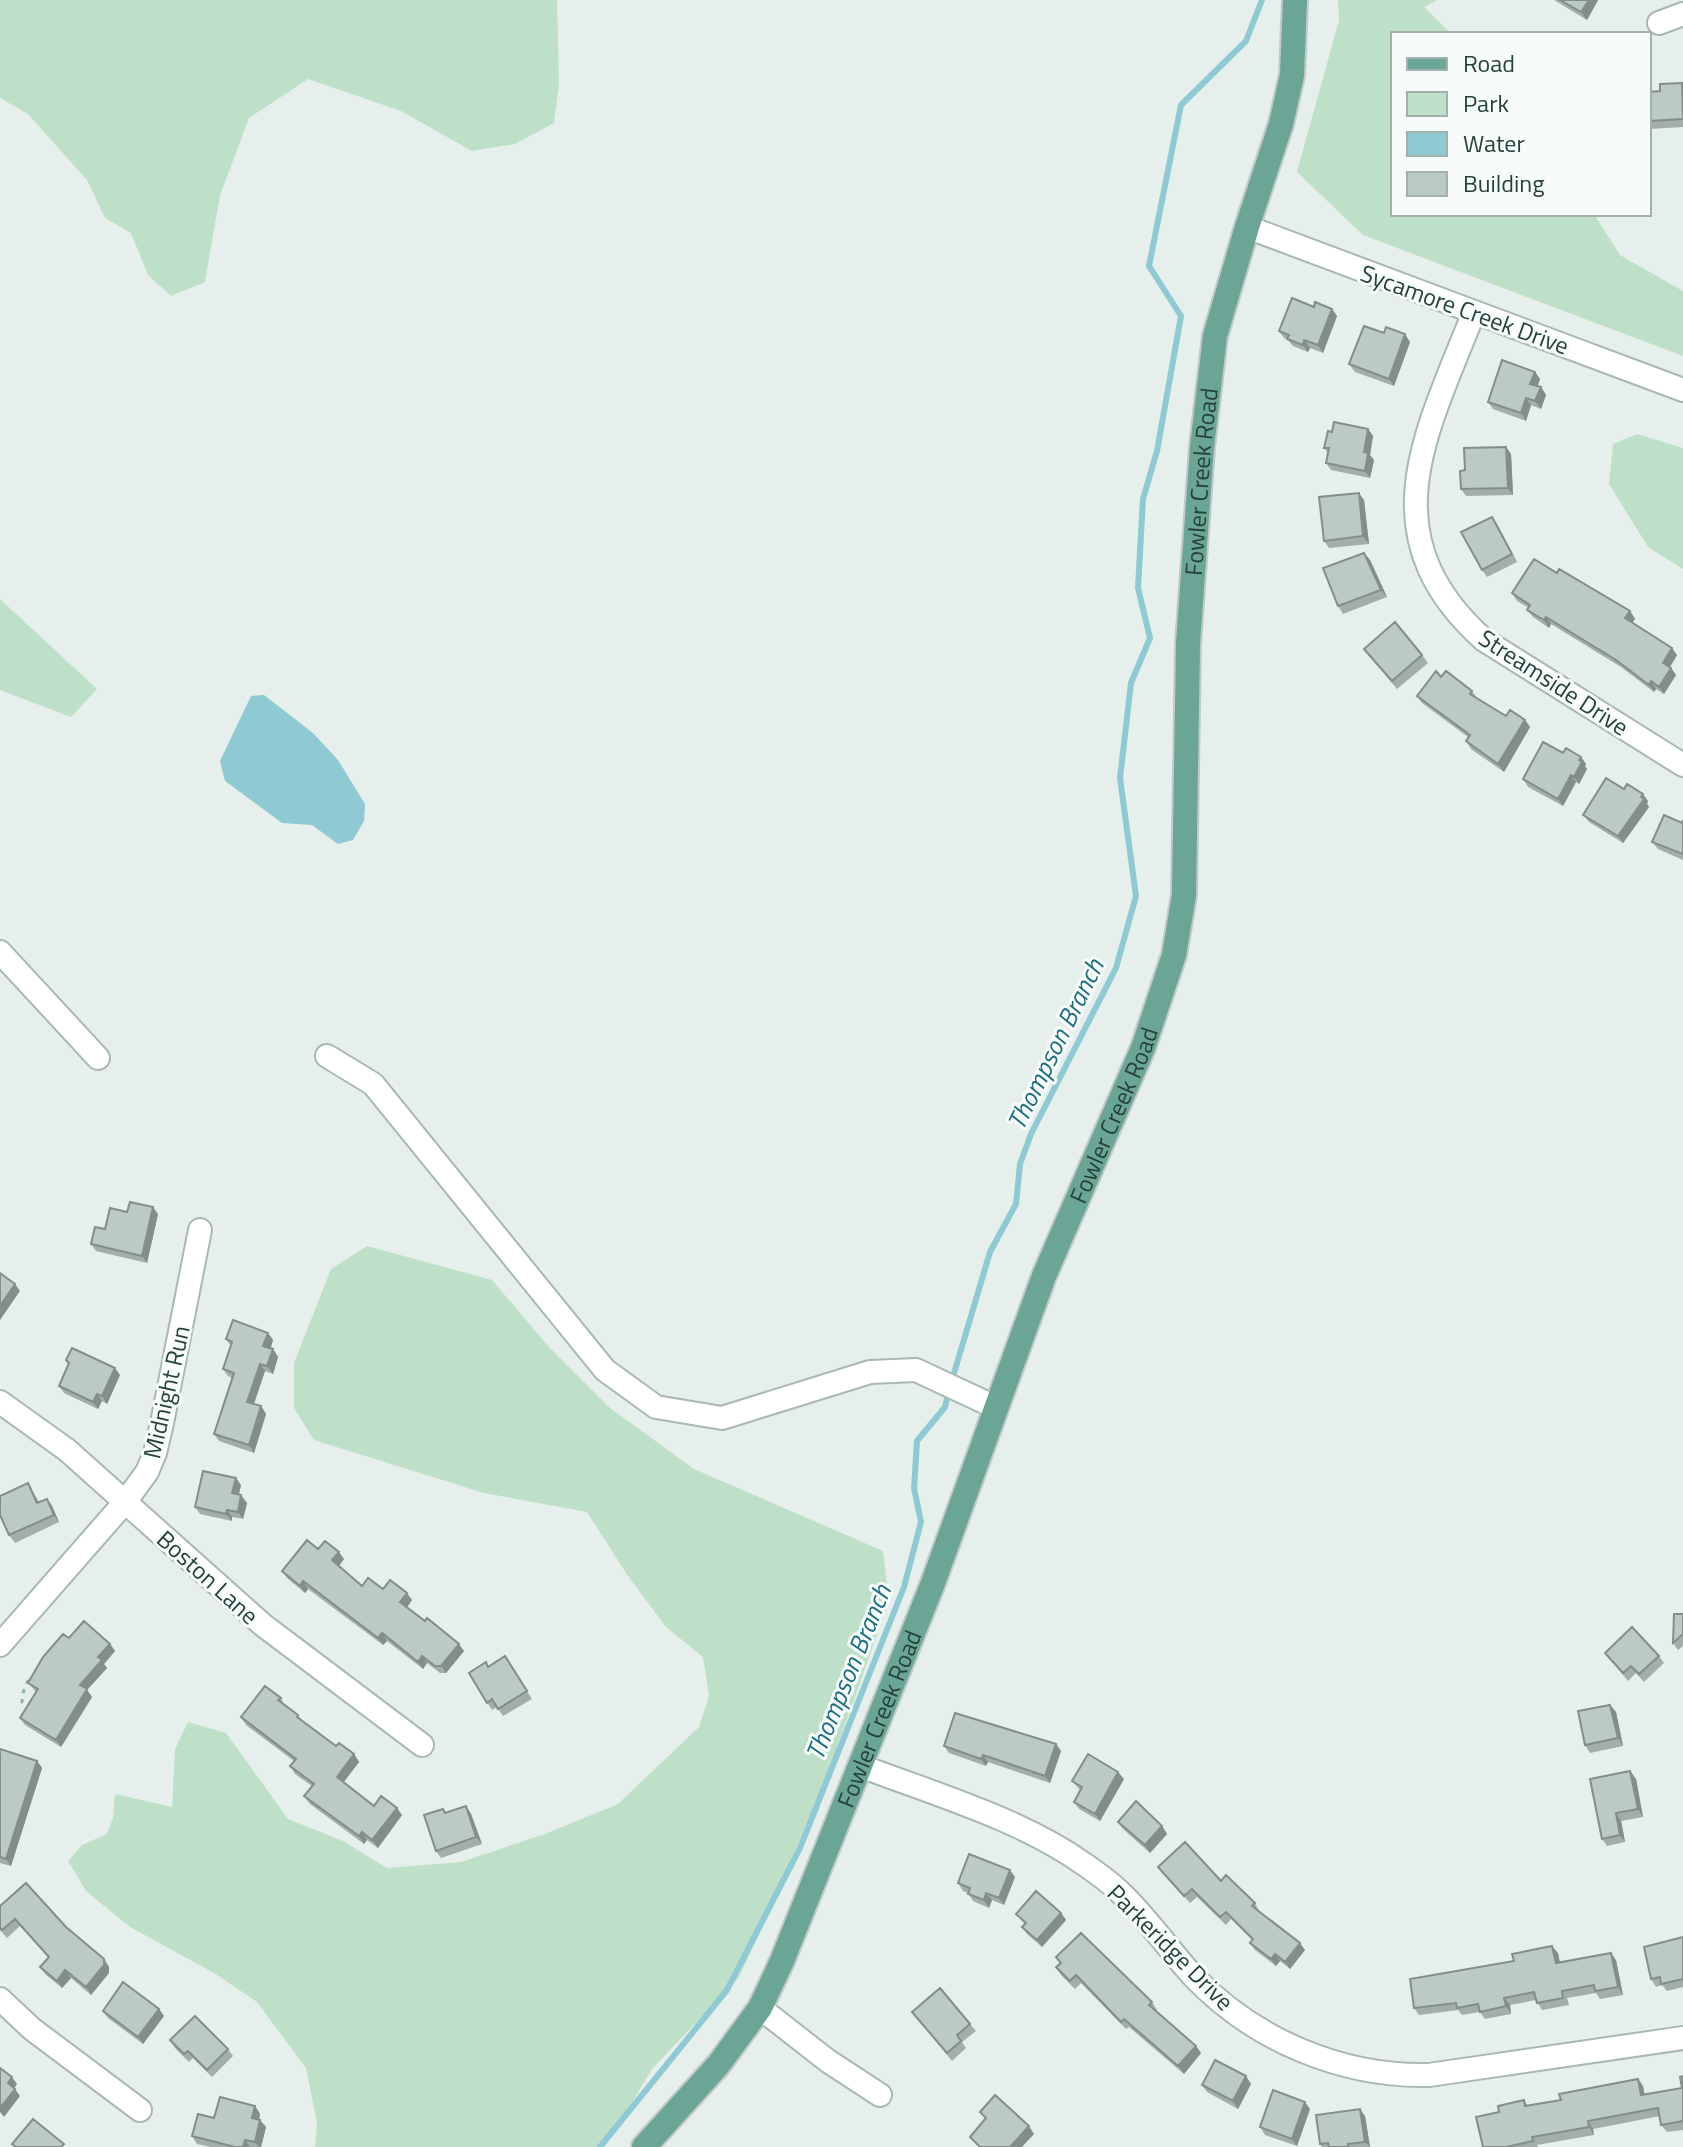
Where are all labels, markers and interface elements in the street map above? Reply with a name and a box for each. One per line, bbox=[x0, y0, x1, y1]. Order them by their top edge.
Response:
legend bbox=[1391, 32, 1651, 216]
text: Road bbox=[1463, 45, 1515, 81]
text: Park bbox=[1463, 85, 1509, 121]
text: Water bbox=[1463, 125, 1525, 161]
text: Building bbox=[1463, 165, 1545, 201]
street label: Sycamore Creek Drive bbox=[1356, 255, 1574, 363]
street label: Fowler Creek Road bbox=[1175, 386, 1227, 577]
street label: Streamside Drive bbox=[1472, 620, 1636, 744]
water label: Thompson Branch bbox=[997, 951, 1114, 1136]
street label: Fowler Creek Road bbox=[1060, 1022, 1167, 1209]
street label: Midnight Run bbox=[133, 1322, 199, 1462]
street label: Boston Lane bbox=[149, 1521, 267, 1633]
water label: Thompson Branch bbox=[795, 1577, 901, 1766]
street label: Fowler Creek Road bbox=[827, 1625, 930, 1813]
street label: Parkeridge Drive bbox=[1099, 1875, 1243, 2019]

